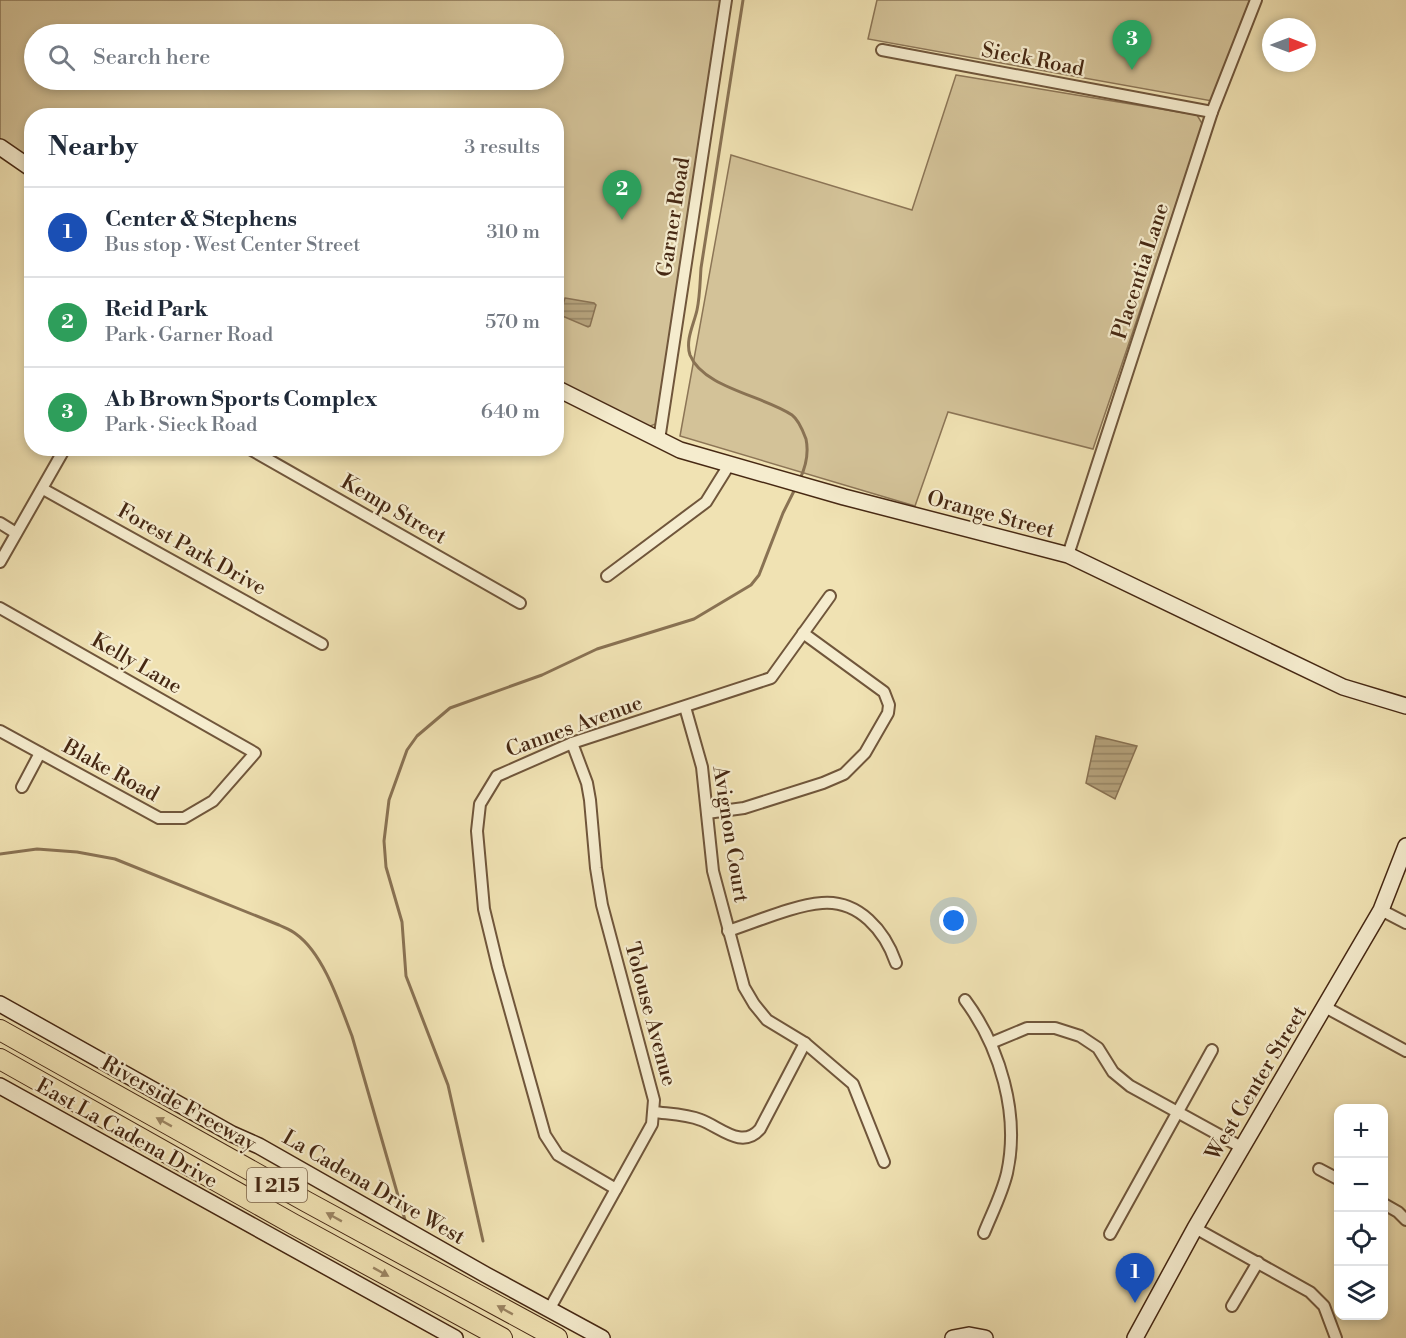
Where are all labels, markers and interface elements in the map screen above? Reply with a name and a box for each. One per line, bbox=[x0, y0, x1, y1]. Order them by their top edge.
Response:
north arrow bbox=[1262, 18, 1316, 72]
pin: 3 bbox=[1112, 20, 1152, 70]
search box bbox=[24, 24, 564, 90]
street label: Sieck Road bbox=[979, 37, 1086, 83]
icon: search bbox=[45, 41, 78, 74]
text: Search here bbox=[93, 44, 210, 71]
text: Nearby bbox=[48, 131, 138, 163]
text: 3 results bbox=[464, 135, 540, 160]
street label: Garner Road bbox=[652, 155, 696, 279]
pin: 2 bbox=[602, 170, 642, 220]
street label: Placentia Lane bbox=[1107, 200, 1175, 343]
text: Center & Stephens bbox=[105, 206, 297, 233]
text: 1 bbox=[63, 220, 72, 245]
text: 310 m bbox=[487, 220, 540, 245]
text: Bus stop · West Center Street bbox=[105, 233, 360, 258]
text: Reid Park bbox=[105, 296, 208, 323]
text: 2 bbox=[61, 310, 74, 335]
text: 570 m bbox=[485, 310, 540, 335]
text: Park · Garner Road bbox=[105, 323, 273, 348]
text: Ab Brown Sports Complex bbox=[105, 386, 377, 413]
text: 3 bbox=[61, 400, 74, 425]
text: 640 m bbox=[481, 400, 540, 425]
text: Park · Sieck Road bbox=[105, 413, 257, 438]
street label: Kemp Street bbox=[336, 469, 451, 551]
street label: Orange Street bbox=[924, 485, 1058, 545]
street label: Forest Park Drive bbox=[113, 498, 271, 602]
street label: Kelly Lane bbox=[86, 627, 187, 700]
street label: Cannes Avenue bbox=[503, 690, 646, 764]
street label: Blake Road bbox=[57, 733, 163, 808]
street label: Avignon Court bbox=[706, 763, 754, 905]
your location bbox=[939, 906, 968, 935]
street label: Tolouse Avenue bbox=[618, 939, 682, 1089]
street label: West Center Street bbox=[1200, 1001, 1313, 1166]
street label: Riverside Freeway bbox=[96, 1051, 261, 1158]
street label: East La Cadena Drive bbox=[31, 1073, 222, 1195]
map controls bbox=[1334, 1104, 1388, 1320]
button: + bbox=[1334, 1104, 1388, 1158]
one-way arrow bbox=[156, 1116, 172, 1127]
street label: La Cadena Drive West bbox=[277, 1125, 470, 1251]
button: − bbox=[1334, 1158, 1388, 1212]
road number: I 215 bbox=[247, 1168, 307, 1202]
one-way arrow bbox=[325, 1212, 342, 1222]
button: locate bbox=[1334, 1212, 1388, 1266]
pin: 1 bbox=[1116, 1254, 1154, 1303]
button: layers bbox=[1334, 1266, 1388, 1320]
one-way arrow bbox=[373, 1267, 390, 1277]
one-way arrow bbox=[496, 1305, 513, 1315]

